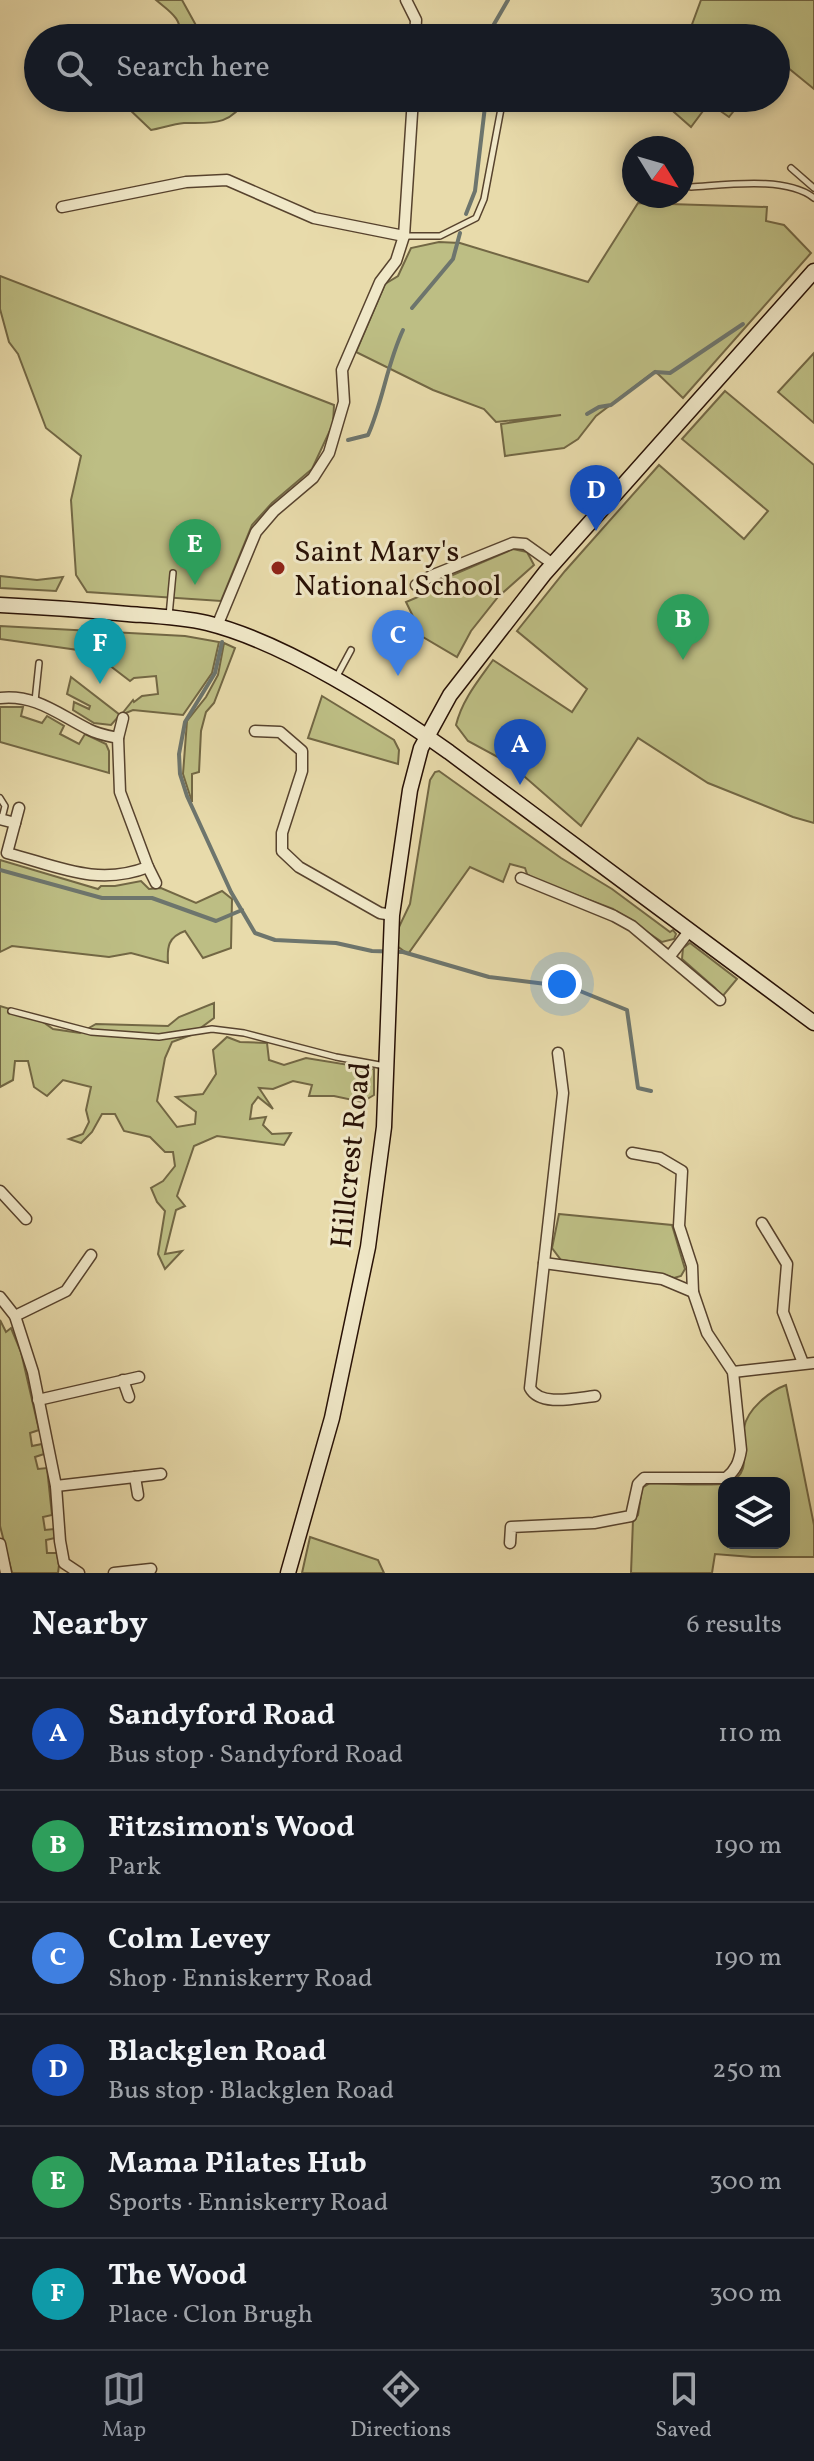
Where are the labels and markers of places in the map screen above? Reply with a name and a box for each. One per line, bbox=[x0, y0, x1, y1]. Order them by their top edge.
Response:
pin: D bbox=[570, 465, 622, 531]
pin: E bbox=[169, 519, 221, 585]
place label: Saint Mary's National School bbox=[294, 532, 502, 608]
marker: Saint Mary's National School bbox=[269, 559, 287, 577]
pin: B bbox=[657, 594, 709, 660]
pin: C bbox=[372, 610, 424, 676]
pin: F bbox=[74, 618, 126, 684]
pin: A bbox=[494, 719, 546, 785]

